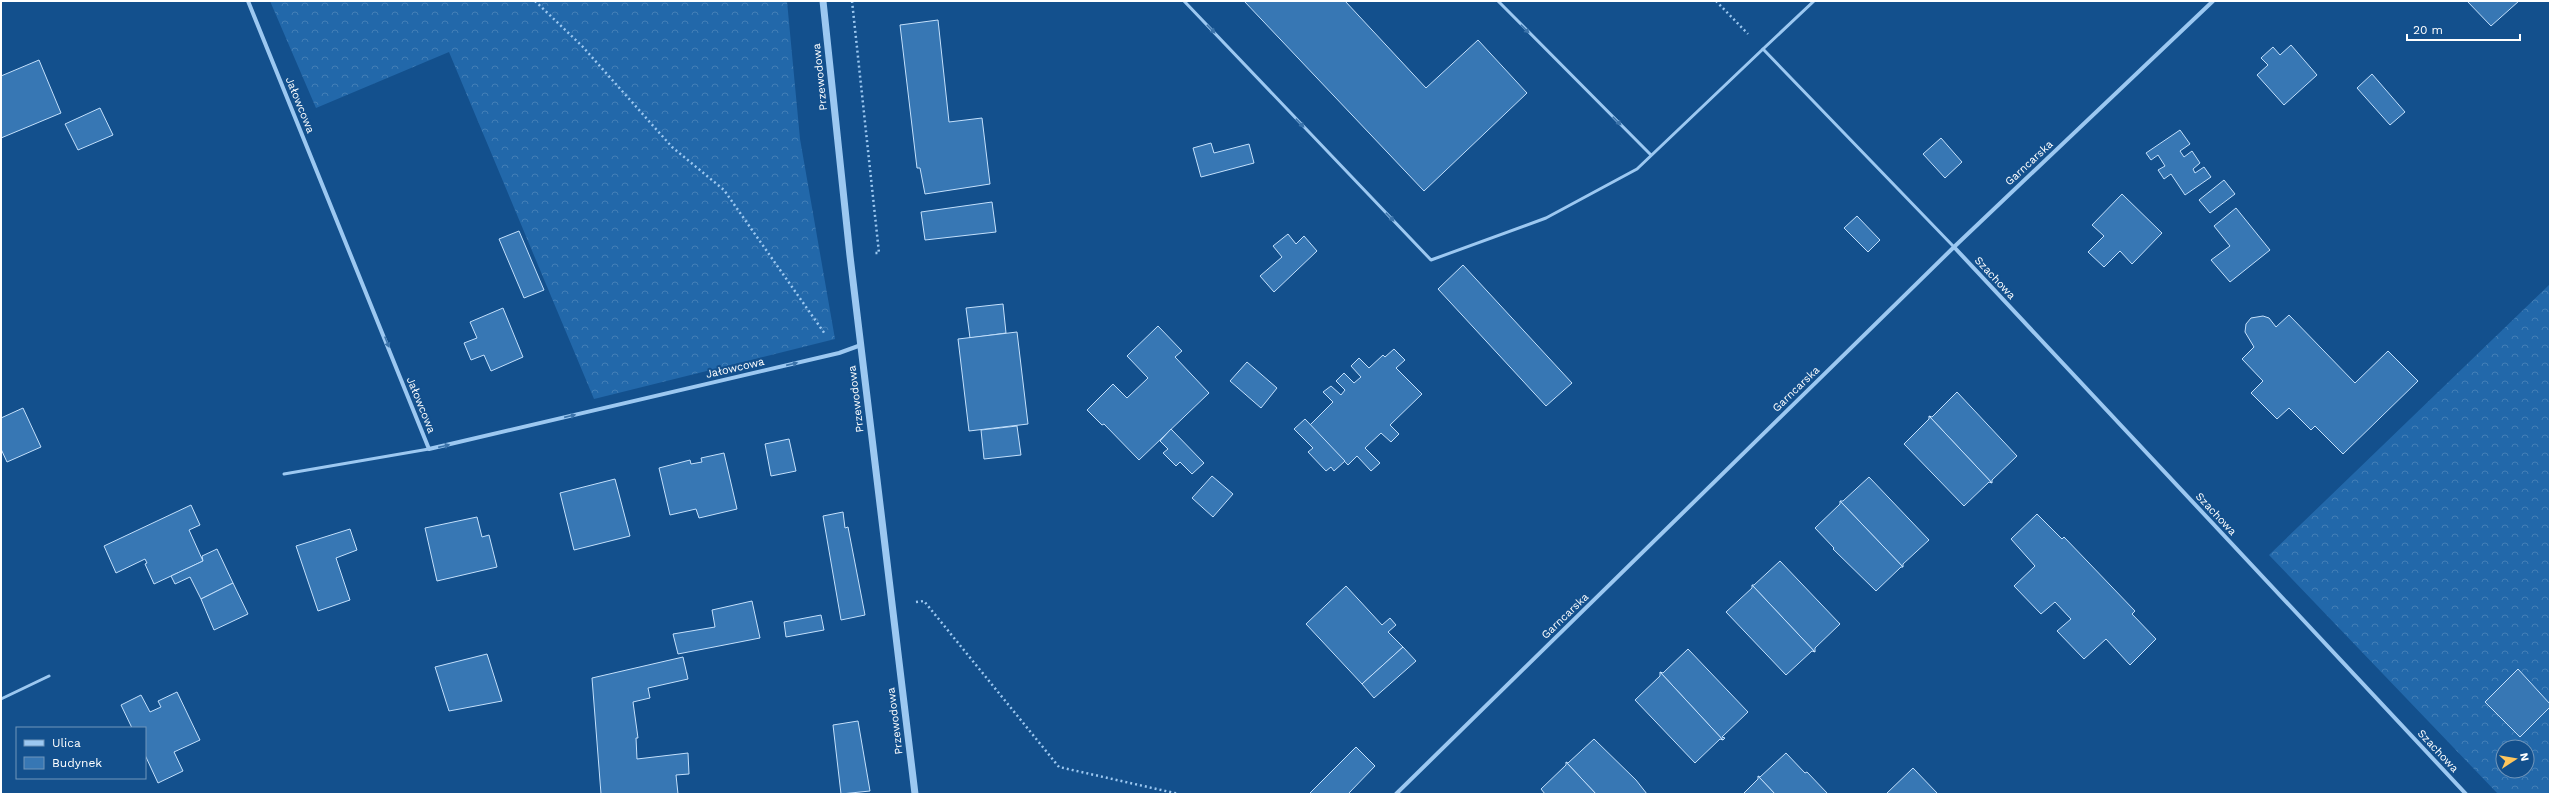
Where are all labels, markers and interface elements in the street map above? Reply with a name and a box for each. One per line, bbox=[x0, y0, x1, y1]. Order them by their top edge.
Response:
scale bar bbox=[2407, 16, 2520, 42]
text: 20 m bbox=[2413, 23, 2443, 37]
one-way arrow bbox=[1206, 24, 1215, 34]
one-way arrow bbox=[1520, 24, 1530, 34]
street label: Przewodowa bbox=[810, 43, 830, 111]
street label: Jałowcowa bbox=[283, 75, 317, 135]
one-way arrow bbox=[1612, 116, 1622, 126]
one-way arrow bbox=[1296, 118, 1305, 128]
street label: Garncarska bbox=[2003, 138, 2055, 188]
one-way arrow bbox=[1386, 212, 1395, 222]
street label: Szachowa bbox=[1972, 254, 2018, 302]
one-way arrow bbox=[384, 337, 390, 349]
street label: Jałowcowa bbox=[704, 355, 766, 381]
one-way arrow bbox=[786, 361, 798, 367]
street label: Garncarska bbox=[1770, 363, 1822, 415]
street label: Przewodowa bbox=[845, 365, 867, 433]
street label: Jałowcowa bbox=[404, 375, 438, 435]
one-way arrow bbox=[564, 413, 576, 419]
one-way arrow bbox=[437, 442, 450, 448]
street label: Szachowa bbox=[2193, 490, 2239, 538]
street label: Garncarska bbox=[1539, 590, 1591, 642]
street label: Przewodowa bbox=[884, 687, 906, 755]
legend bbox=[16, 727, 146, 779]
street label: Szachowa bbox=[2415, 727, 2461, 775]
text: Ulica bbox=[52, 736, 81, 750]
north arrow bbox=[2495, 739, 2535, 779]
text: N bbox=[2517, 752, 2531, 762]
text: Budynek bbox=[52, 756, 102, 770]

